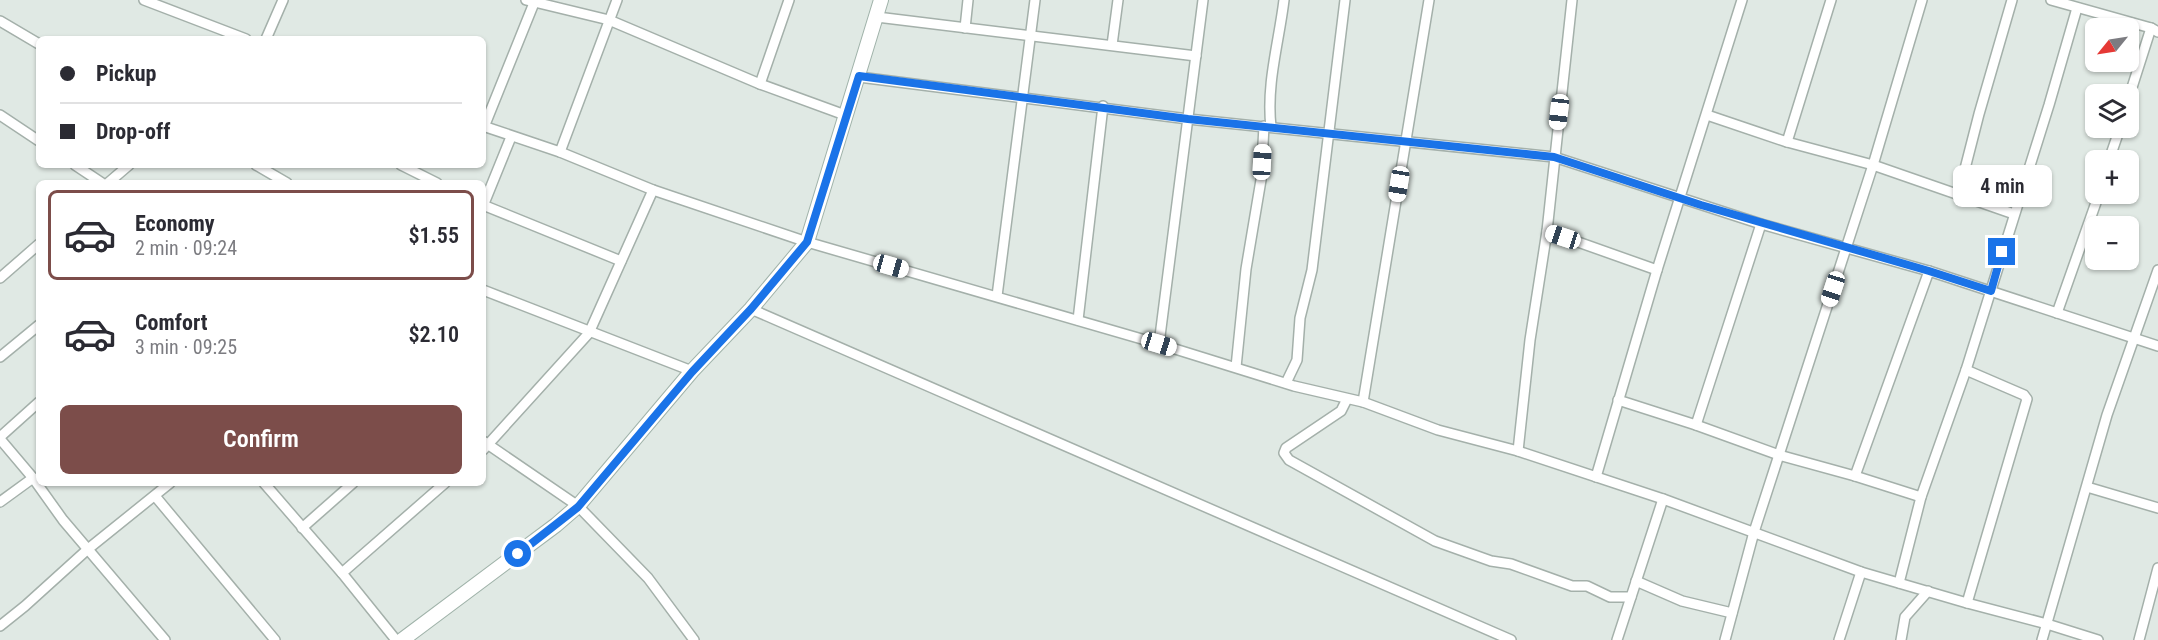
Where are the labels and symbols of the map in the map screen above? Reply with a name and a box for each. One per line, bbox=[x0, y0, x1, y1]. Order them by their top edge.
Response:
north arrow bbox=[2085, 18, 2139, 72]
car bbox=[1548, 93, 1570, 131]
car bbox=[1252, 144, 1272, 180]
car bbox=[1387, 165, 1411, 203]
callout: 4 min bbox=[1952, 165, 2052, 207]
car bbox=[1543, 223, 1583, 251]
route end bbox=[1988, 238, 2015, 265]
car bbox=[871, 252, 911, 280]
car bbox=[1819, 269, 1847, 309]
car bbox=[1139, 330, 1179, 358]
route start bbox=[504, 540, 531, 567]

